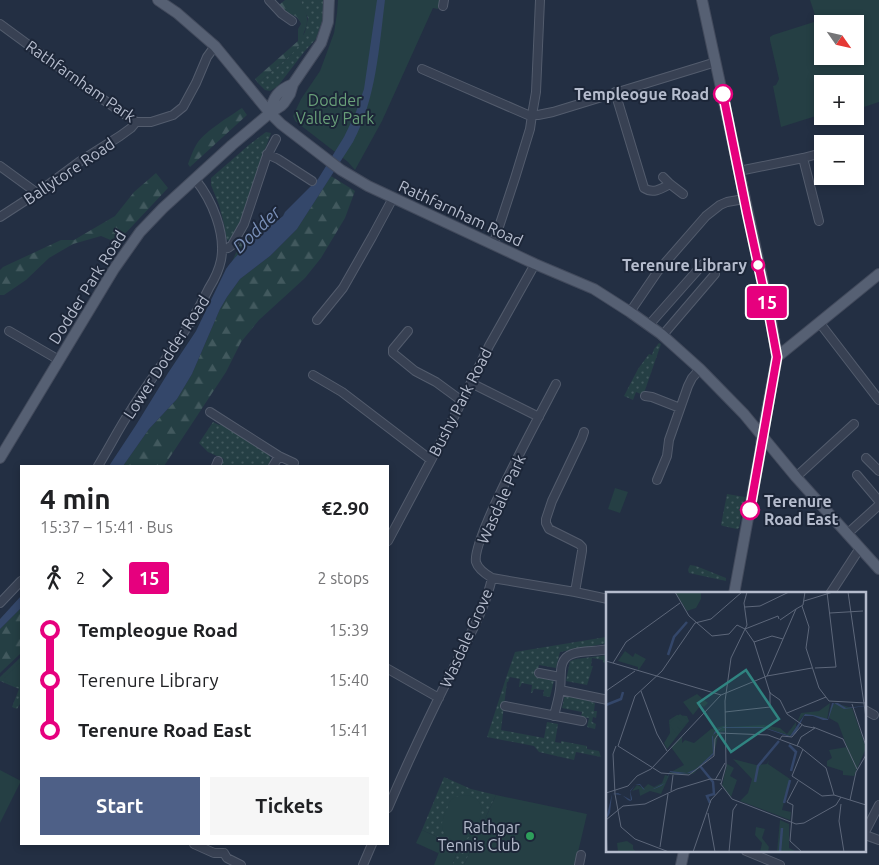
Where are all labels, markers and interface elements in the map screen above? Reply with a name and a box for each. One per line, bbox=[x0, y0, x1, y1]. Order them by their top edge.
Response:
north arrow bbox=[814, 15, 864, 65]
map controls bbox=[814, 15, 864, 185]
street label: Rathfarnham Park bbox=[23, 36, 139, 126]
button: + bbox=[814, 75, 864, 125]
marker: Templeogue Road bbox=[713, 84, 733, 104]
place label: Templeogue Road bbox=[574, 85, 709, 103]
park label: Dodder Valley Park bbox=[296, 91, 374, 127]
street label: Ballytore Road bbox=[20, 134, 118, 208]
button: − bbox=[814, 135, 864, 185]
street label: Rathfarnham Road bbox=[396, 176, 526, 250]
water label: Dodder bbox=[228, 201, 285, 256]
street label: Dodder Park Road bbox=[45, 227, 129, 347]
place label: Terenure Library bbox=[622, 256, 748, 274]
marker: Terenure Library bbox=[751, 258, 765, 272]
line badge: 15 bbox=[744, 286, 790, 318]
street label: Lower Dodder Road bbox=[119, 292, 213, 422]
text: 15 bbox=[757, 292, 777, 312]
street label: Bushy Park Road bbox=[425, 345, 495, 459]
street label: Wasdale Park bbox=[473, 452, 529, 546]
text: 4 min bbox=[40, 483, 111, 514]
place label: Terenure Road East bbox=[764, 492, 838, 528]
text: €2.90 bbox=[321, 497, 369, 519]
marker: Terenure Road East bbox=[740, 500, 760, 520]
text: 15:37 – 15:41 · Bus bbox=[40, 518, 173, 536]
icon: walk bbox=[40, 564, 68, 592]
icon: forward bbox=[93, 564, 121, 592]
text: 15 bbox=[139, 568, 159, 588]
text: 2 bbox=[76, 569, 85, 587]
text: 2 stops bbox=[317, 569, 369, 587]
street label: Wasdale Grove bbox=[436, 586, 496, 690]
inset map bbox=[606, 592, 866, 852]
text: Templeogue Road bbox=[78, 619, 238, 641]
text: 15:39 bbox=[329, 621, 369, 639]
text: Terenure Library bbox=[78, 669, 219, 691]
text: 15:40 bbox=[329, 671, 369, 689]
text: Terenure Road East bbox=[78, 719, 251, 741]
text: 15:41 bbox=[329, 721, 369, 739]
button: Start bbox=[40, 777, 200, 835]
button: Tickets bbox=[210, 777, 369, 835]
place label: Rathgar Tennis Club bbox=[438, 818, 520, 854]
marker: Rathgar Tennis Club bbox=[524, 830, 536, 842]

